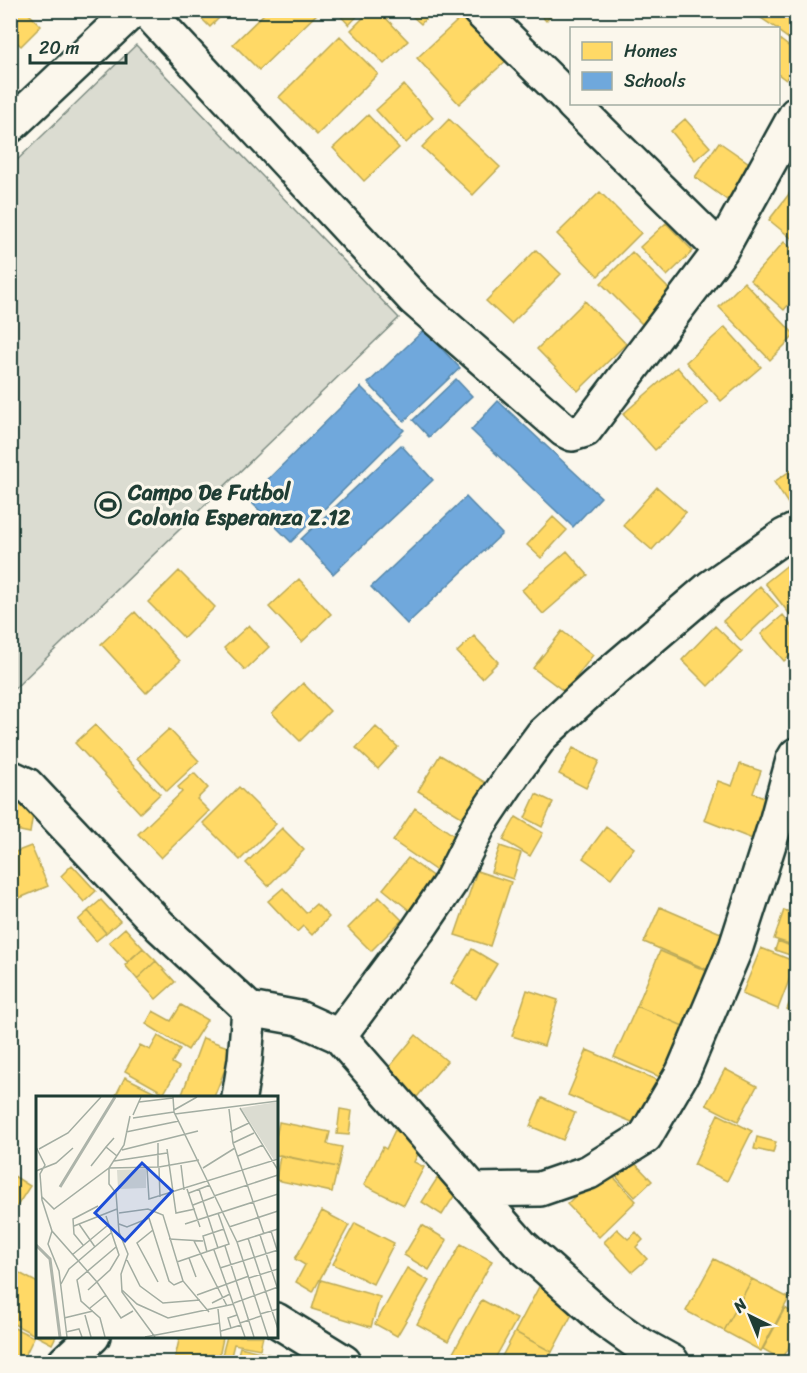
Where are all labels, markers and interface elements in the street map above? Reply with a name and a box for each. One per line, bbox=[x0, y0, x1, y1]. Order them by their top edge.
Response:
scale bar bbox=[30, 27, 126, 65]
legend bbox=[570, 27, 780, 105]
text: 20 m bbox=[39, 32, 79, 64]
text: Homes bbox=[624, 35, 678, 67]
text: Schools bbox=[624, 65, 686, 97]
place label: Campo De Futbol Colonia Esperanza Z.12 bbox=[127, 473, 351, 537]
sports icon: Campo De Futbol Colonia Esperanza Z.12 bbox=[93, 490, 123, 520]
inset map bbox=[36, 1096, 278, 1337]
north arrow bbox=[720, 1286, 780, 1346]
text: N bbox=[725, 1290, 755, 1320]

